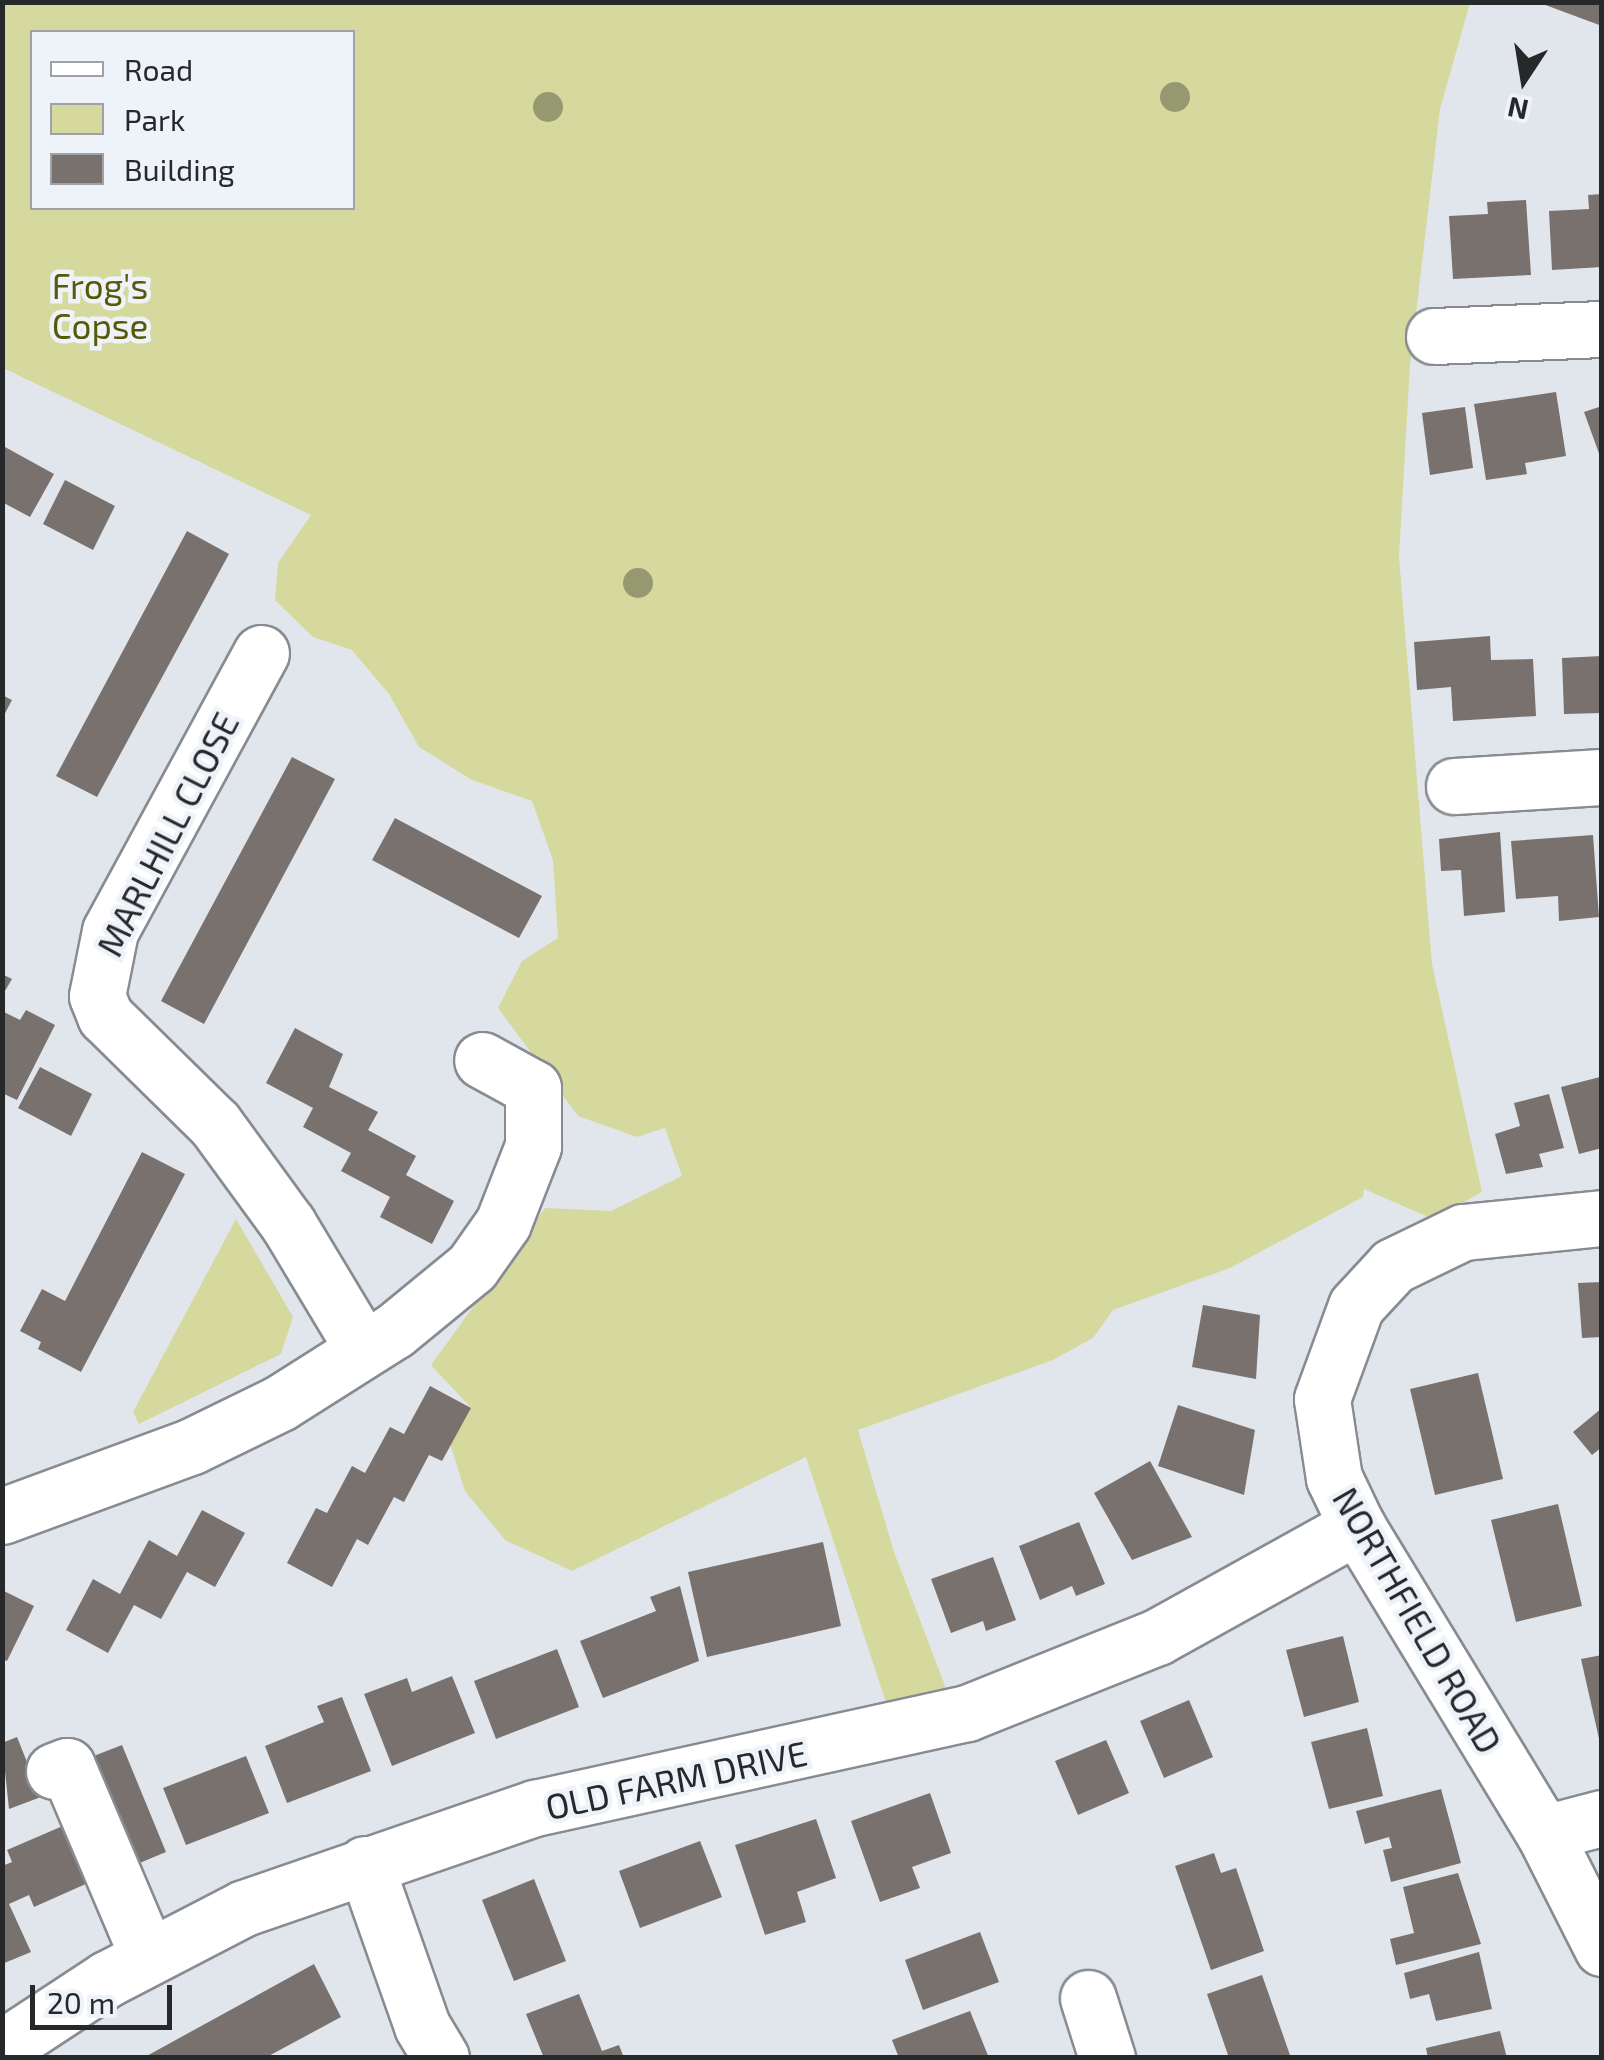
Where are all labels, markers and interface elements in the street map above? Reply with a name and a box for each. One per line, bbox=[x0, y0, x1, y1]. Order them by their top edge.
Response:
legend bbox=[30, 30, 355, 210]
north arrow bbox=[1474, 30, 1574, 130]
text: Road bbox=[124, 51, 193, 87]
text: N bbox=[1504, 91, 1531, 128]
text: Park bbox=[124, 101, 185, 137]
text: Building bbox=[124, 151, 235, 187]
park label: Frog's Copse bbox=[52, 264, 148, 346]
street label: MARLHILL CLOSE bbox=[87, 705, 247, 963]
street label: NORTHFIELD ROAD bbox=[1325, 1480, 1511, 1760]
street label: OLD FARM DRIVE bbox=[541, 1731, 811, 1827]
scale bar bbox=[35, 1965, 178, 2027]
text: 20 m bbox=[47, 1984, 115, 2020]

